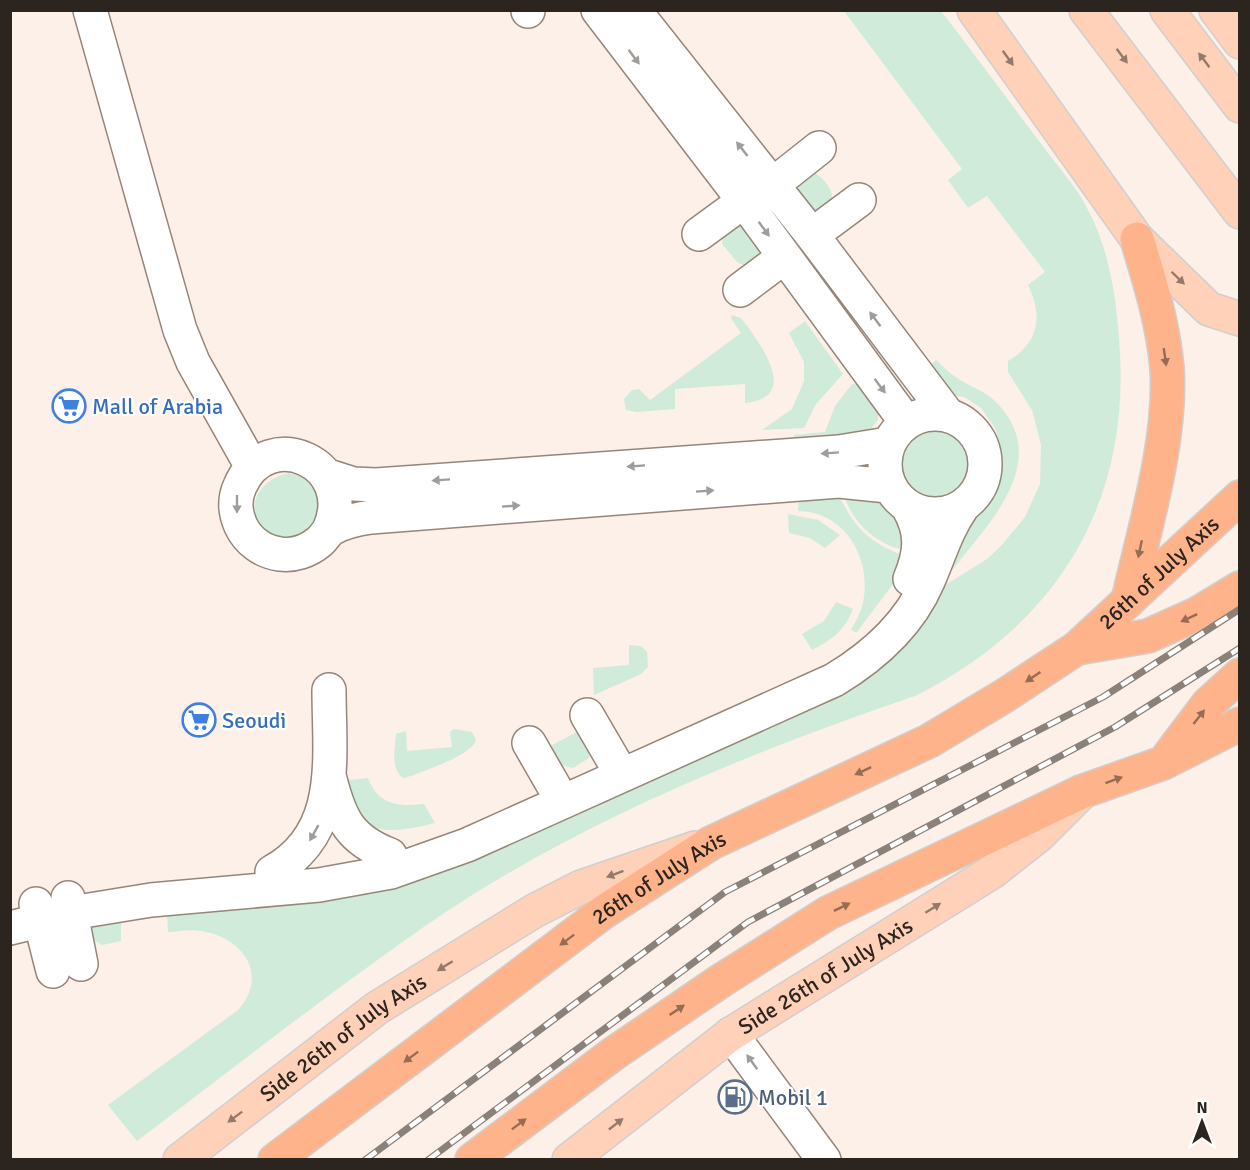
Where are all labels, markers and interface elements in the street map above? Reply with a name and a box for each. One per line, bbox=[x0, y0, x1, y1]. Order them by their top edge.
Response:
one-way arrow bbox=[1116, 48, 1129, 64]
one-way arrow bbox=[627, 49, 640, 65]
one-way arrow bbox=[1002, 50, 1014, 65]
one-way arrow bbox=[1199, 52, 1211, 67]
one-way arrow bbox=[736, 141, 748, 156]
one-way arrow bbox=[758, 221, 770, 237]
one-way arrow bbox=[1170, 271, 1184, 285]
one-way arrow bbox=[869, 311, 881, 327]
one-way arrow bbox=[1161, 347, 1170, 366]
one-way arrow bbox=[874, 378, 886, 394]
supermarket icon: Mall of Arabia bbox=[51, 388, 87, 424]
place label: Mall of Arabia bbox=[92, 393, 223, 420]
one-way arrow bbox=[821, 448, 840, 457]
one-way arrow bbox=[626, 462, 645, 471]
one-way arrow bbox=[432, 476, 451, 485]
one-way arrow bbox=[696, 486, 715, 496]
one-way arrow bbox=[232, 494, 242, 513]
one-way arrow bbox=[501, 501, 520, 511]
street label: 26th of July Axis bbox=[1093, 510, 1225, 635]
one-way arrow bbox=[1134, 540, 1144, 558]
one-way arrow bbox=[1181, 613, 1198, 622]
one-way arrow bbox=[1025, 671, 1042, 682]
supermarket icon: Seoudi bbox=[181, 702, 217, 738]
place label: Seoudi bbox=[222, 707, 286, 734]
one-way arrow bbox=[1192, 709, 1204, 724]
one-way arrow bbox=[855, 767, 872, 776]
one-way arrow bbox=[1105, 775, 1123, 785]
one-way arrow bbox=[309, 825, 319, 842]
street label: 26th of July Axis bbox=[586, 825, 730, 930]
one-way arrow bbox=[606, 869, 624, 879]
one-way arrow bbox=[834, 902, 851, 911]
one-way arrow bbox=[925, 903, 941, 914]
street label: Side 26th of July Axis bbox=[733, 912, 918, 1040]
one-way arrow bbox=[559, 933, 574, 945]
one-way arrow bbox=[436, 961, 453, 972]
street label: Side 26th of July Axis bbox=[254, 968, 431, 1108]
one-way arrow bbox=[669, 1004, 685, 1016]
one-way arrow bbox=[403, 1051, 419, 1063]
one-way arrow bbox=[746, 1054, 758, 1069]
fuel station icon: Mobil 1 bbox=[717, 1079, 753, 1115]
place label: Mobil 1 bbox=[758, 1084, 828, 1111]
north arrow bbox=[1172, 1092, 1232, 1152]
text: N bbox=[1196, 1098, 1208, 1118]
one-way arrow bbox=[228, 1111, 244, 1123]
one-way arrow bbox=[608, 1118, 623, 1130]
one-way arrow bbox=[512, 1119, 527, 1131]

